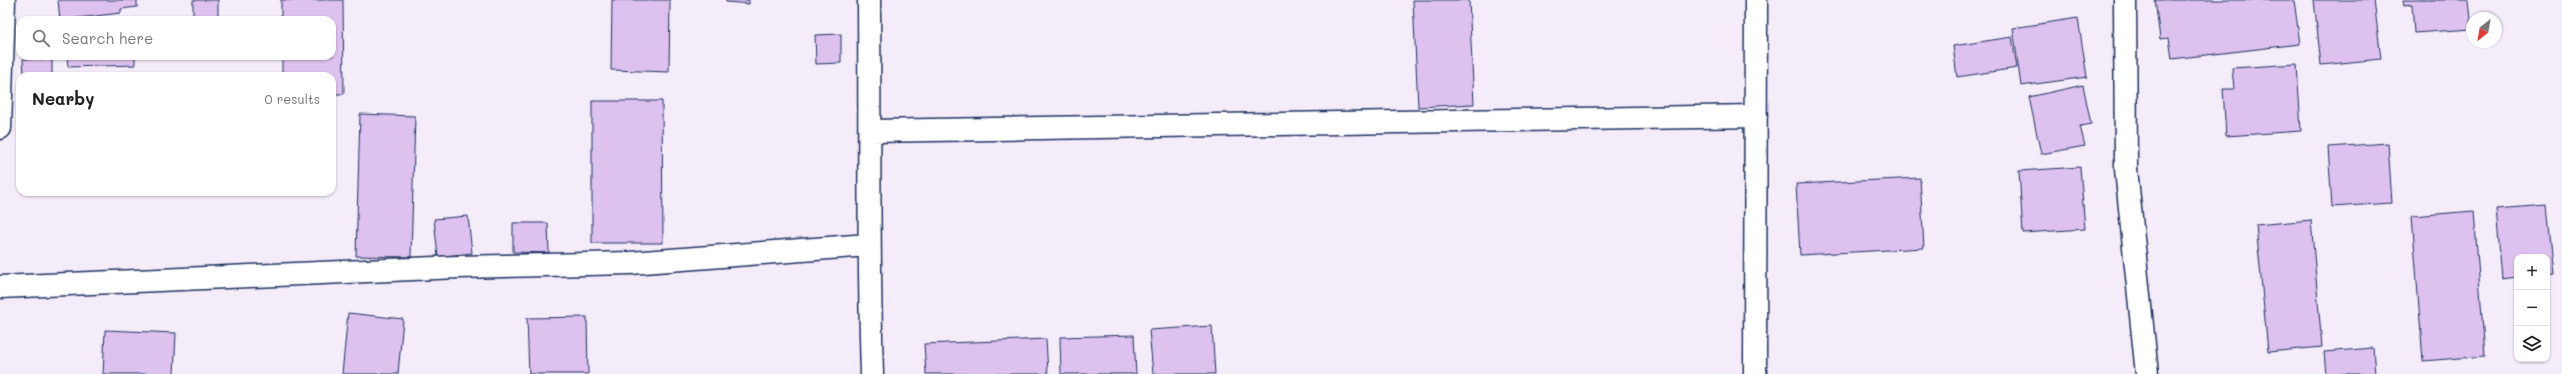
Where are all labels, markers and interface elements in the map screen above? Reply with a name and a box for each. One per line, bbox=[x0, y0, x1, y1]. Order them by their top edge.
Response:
north arrow bbox=[2466, 12, 2502, 48]
search box bbox=[16, 16, 336, 60]
icon: search bbox=[30, 27, 52, 49]
text: Search here bbox=[62, 28, 153, 48]
text: Nearby bbox=[32, 87, 94, 109]
text: 0 results bbox=[265, 90, 320, 107]
map controls bbox=[2514, 254, 2550, 362]
button: + bbox=[2514, 254, 2550, 290]
button: − bbox=[2514, 290, 2550, 326]
button: layers bbox=[2514, 326, 2550, 362]

